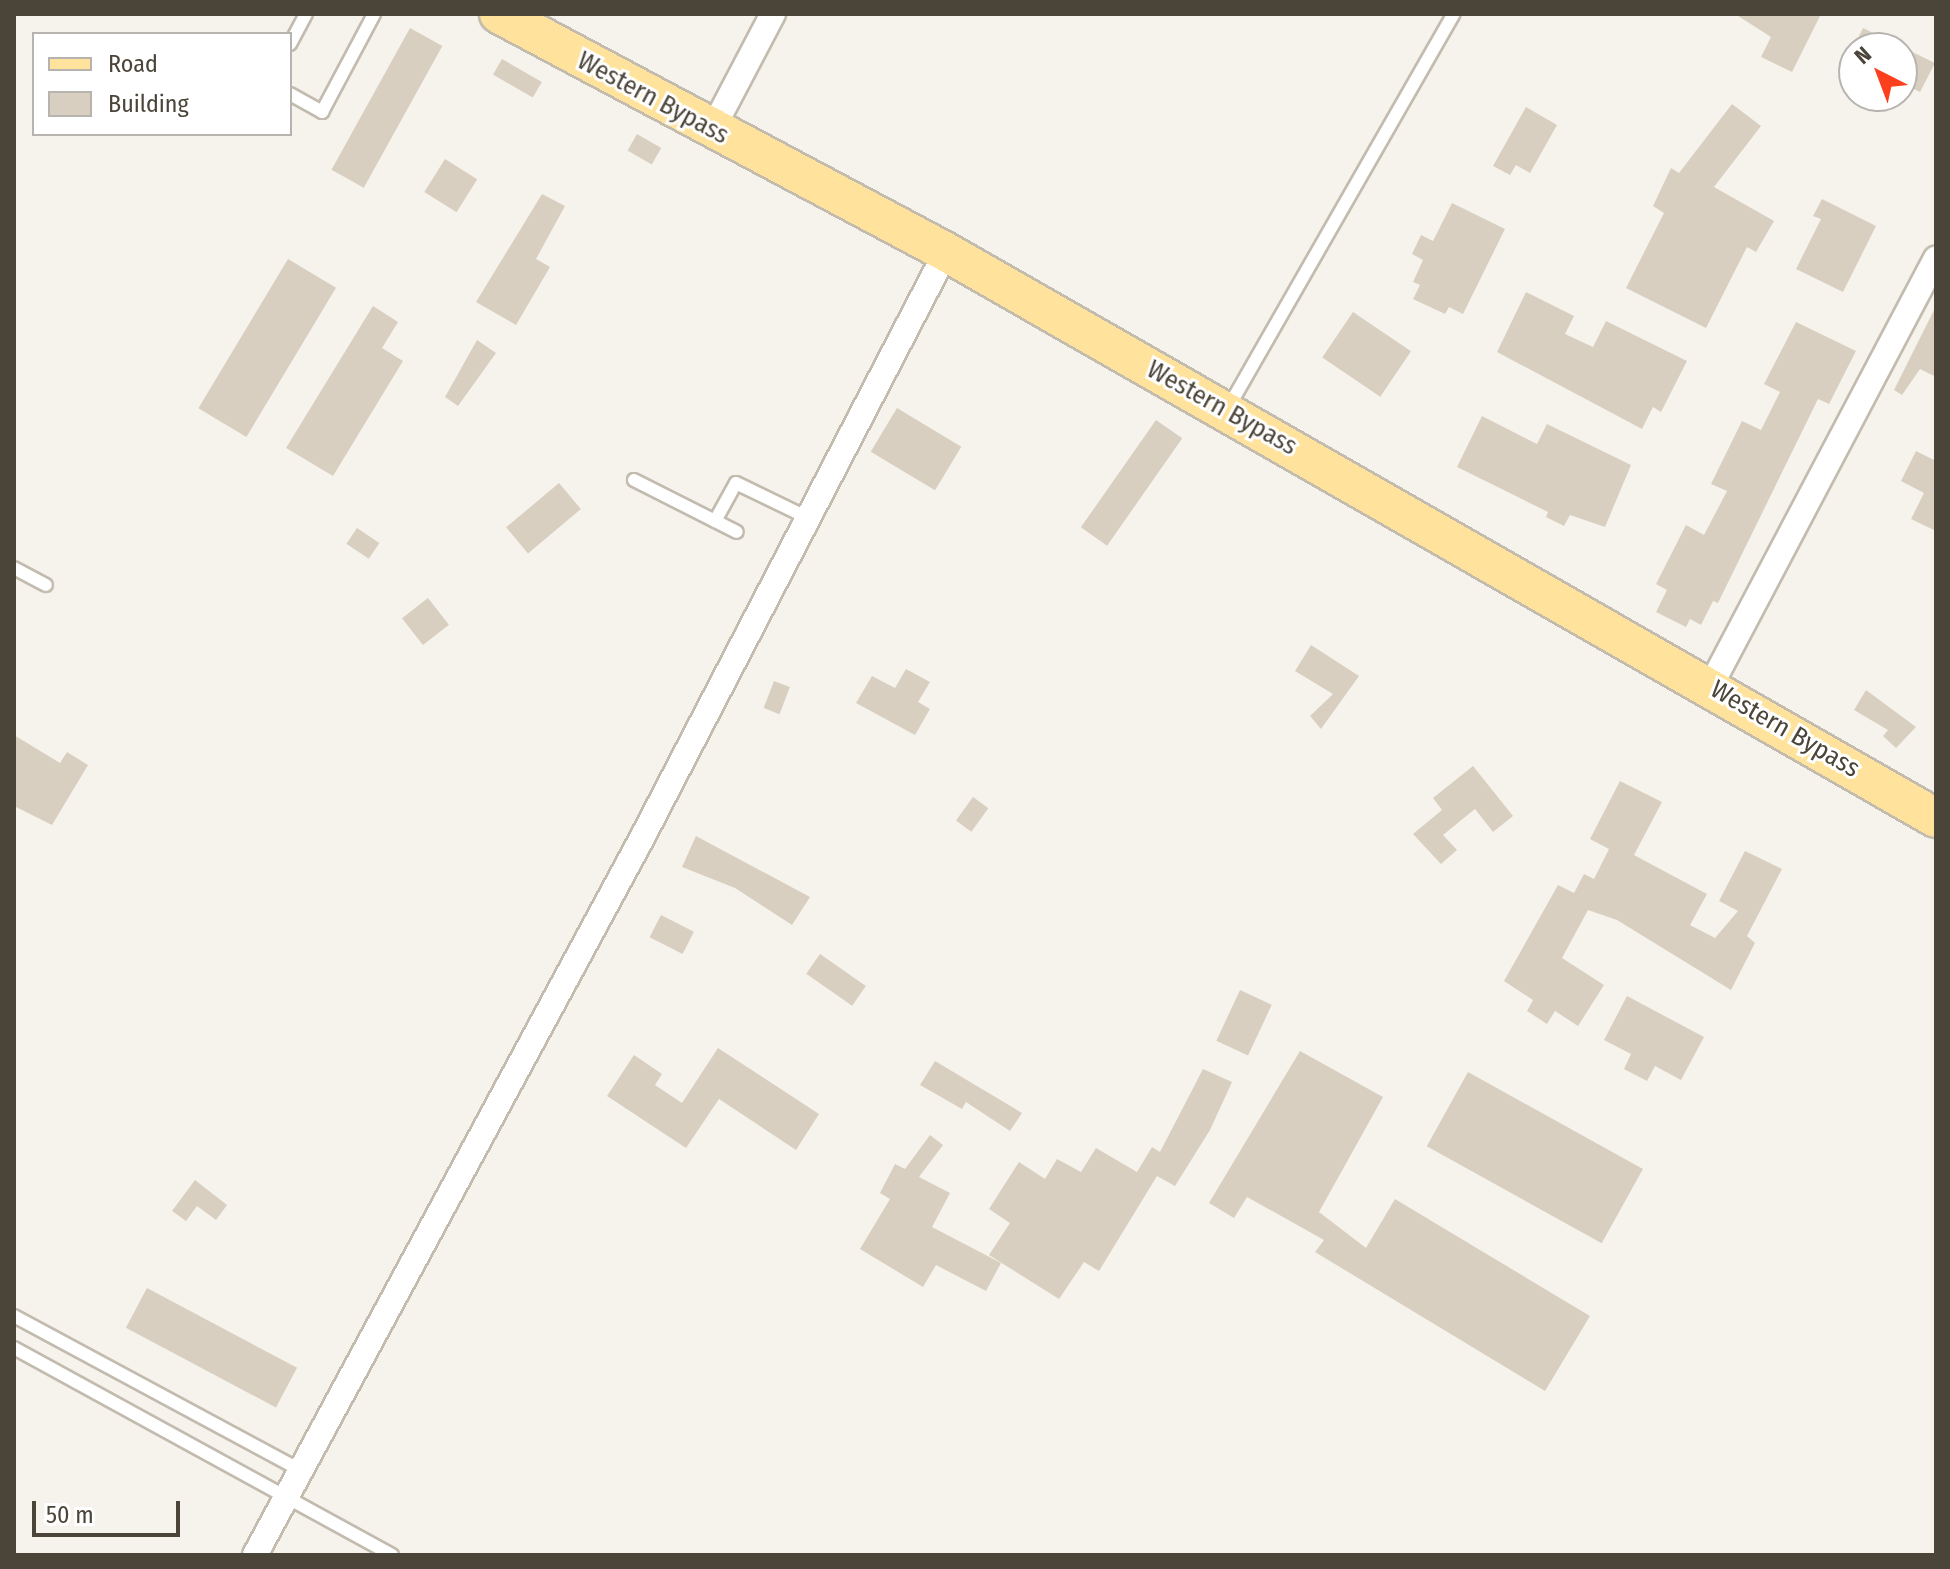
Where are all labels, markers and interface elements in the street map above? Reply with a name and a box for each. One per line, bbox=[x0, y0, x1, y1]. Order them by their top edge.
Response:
legend bbox=[32, 32, 292, 136]
north arrow bbox=[1838, 32, 1918, 112]
text: N bbox=[1849, 41, 1877, 70]
street label: Western Bypass bbox=[572, 45, 734, 151]
text: Road bbox=[108, 50, 158, 78]
text: Building bbox=[108, 90, 189, 118]
street label: Western Bypass bbox=[1141, 354, 1303, 462]
street label: Western Bypass bbox=[1705, 674, 1865, 784]
scale bar bbox=[36, 1485, 184, 1535]
text: 50 m bbox=[46, 1501, 94, 1529]

